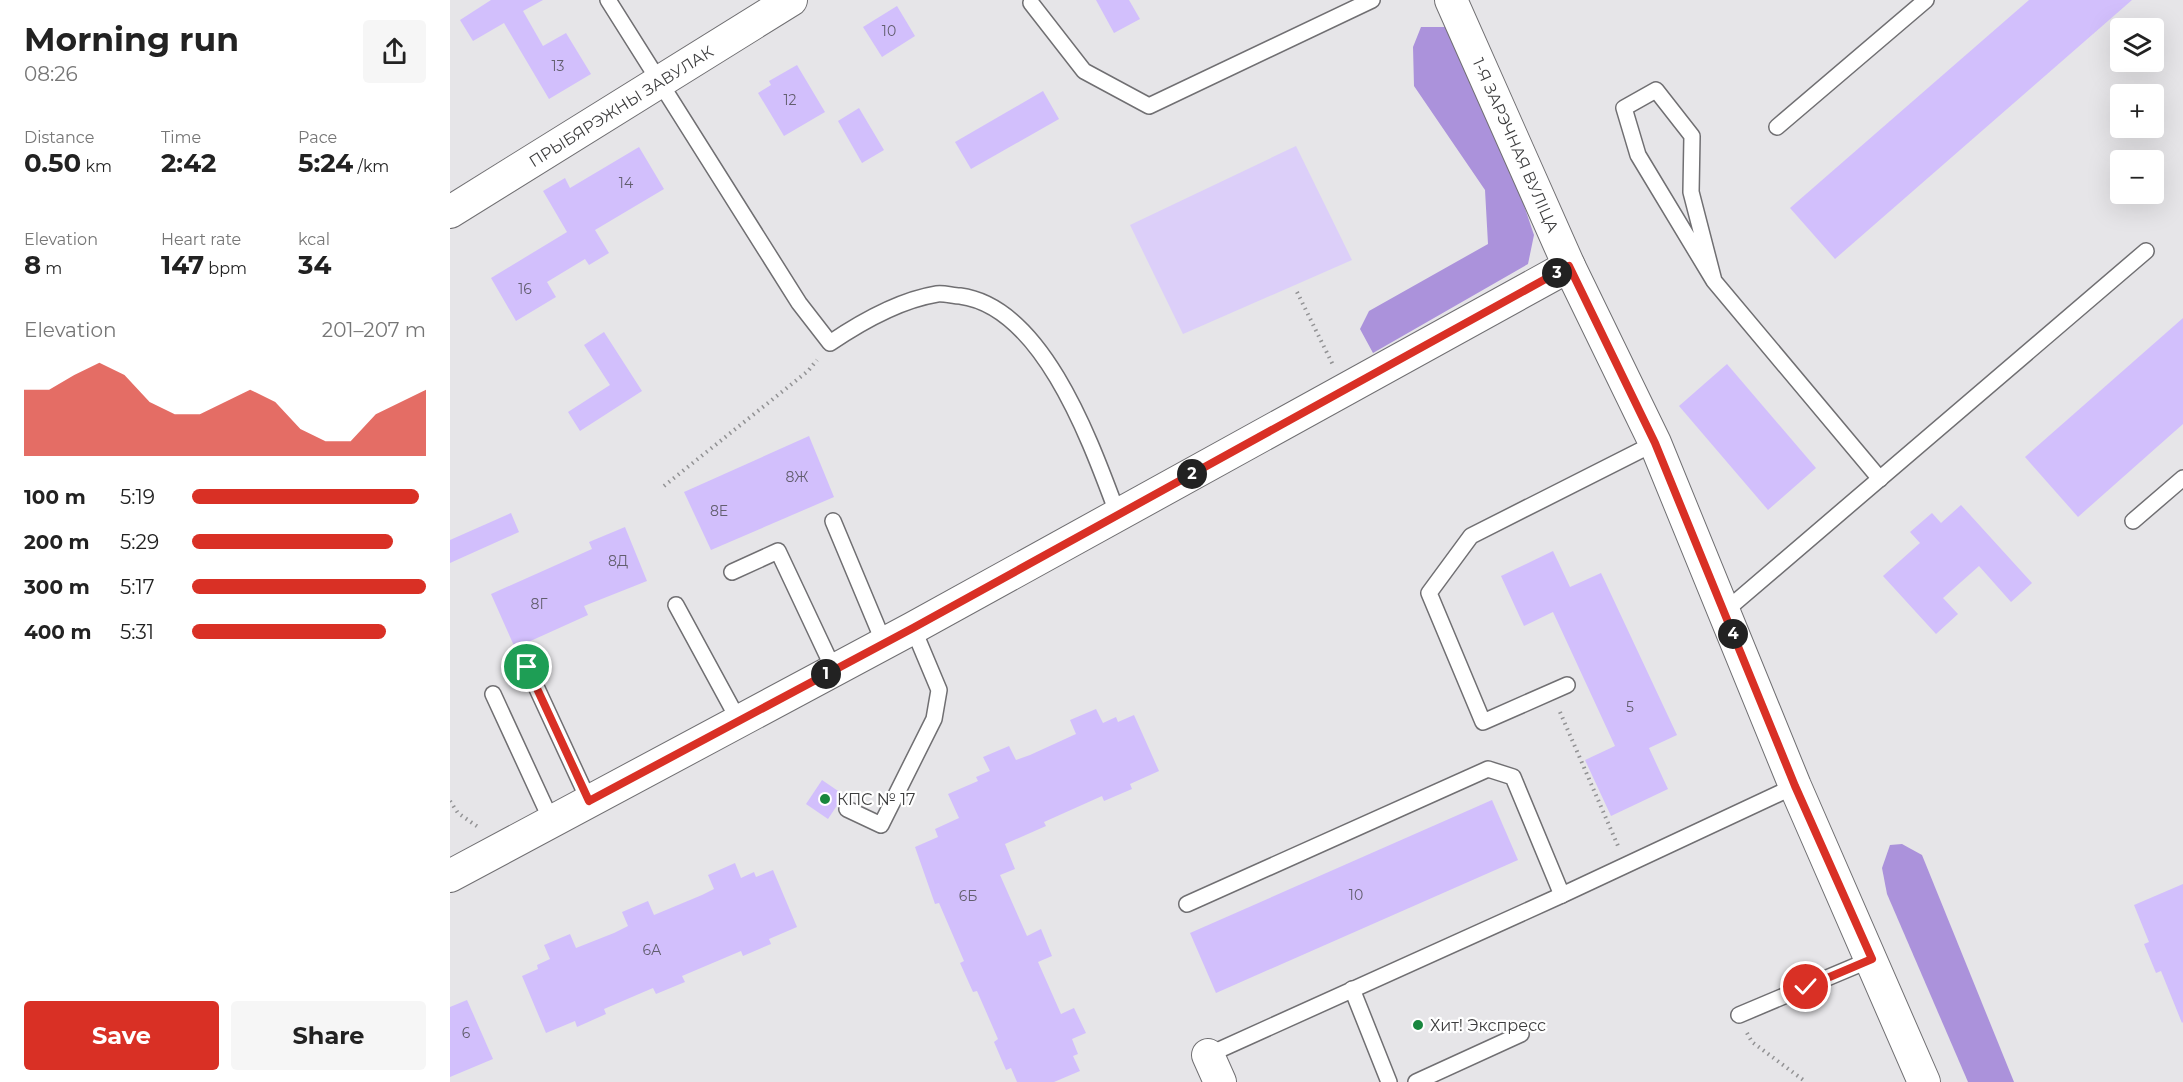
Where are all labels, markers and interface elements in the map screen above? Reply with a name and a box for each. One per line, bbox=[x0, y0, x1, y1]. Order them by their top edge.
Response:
map controls bbox=[2110, 18, 2164, 204]
button: layers bbox=[2110, 18, 2164, 72]
text: Morning run bbox=[24, 19, 239, 59]
button: share bbox=[363, 20, 426, 83]
house number: 10 bbox=[882, 22, 896, 40]
street label: ПРЫБЯРЭЖНЫ ЗАВУЛАК bbox=[526, 42, 717, 171]
street label: 1-Я ЗАРЭЧНАЯ ВУЛІЦА bbox=[1469, 55, 1563, 235]
house number: 13 bbox=[552, 57, 565, 75]
text: 08:26 bbox=[24, 62, 78, 86]
button: + bbox=[2110, 84, 2164, 138]
house number: 12 bbox=[783, 91, 797, 109]
text: Distance bbox=[24, 128, 94, 147]
text: Time bbox=[161, 128, 201, 147]
text: Pace bbox=[298, 128, 337, 147]
text: 0.50 bbox=[24, 147, 81, 179]
text: 2:42 bbox=[161, 147, 216, 179]
text: 5:24 bbox=[298, 147, 353, 179]
button: − bbox=[2110, 150, 2164, 204]
text: km bbox=[81, 157, 112, 176]
text: /km bbox=[353, 157, 389, 176]
house number: 14 bbox=[619, 174, 634, 192]
text: Elevation bbox=[24, 230, 98, 249]
text: Heart rate bbox=[161, 230, 241, 249]
text: kcal bbox=[298, 230, 330, 249]
text: 8 bbox=[24, 249, 41, 281]
text: 147 bbox=[161, 249, 204, 281]
text: 34 bbox=[298, 249, 331, 281]
pin: 3 bbox=[1542, 258, 1572, 288]
text: m bbox=[41, 259, 62, 278]
text: bpm bbox=[204, 259, 247, 278]
text: 3 bbox=[1552, 263, 1562, 282]
house number: 16 bbox=[518, 280, 532, 298]
text: Elevation bbox=[24, 318, 116, 342]
text: 201–207 m bbox=[322, 318, 426, 342]
pin: 2 bbox=[1177, 459, 1207, 489]
text: 2 bbox=[1187, 464, 1197, 483]
house number: 8Ж bbox=[786, 468, 808, 486]
text: 100 m bbox=[24, 485, 86, 509]
text: 5:19 bbox=[120, 485, 155, 509]
house number: 8Е bbox=[710, 502, 728, 520]
text: 200 m bbox=[24, 530, 90, 554]
text: 5:29 bbox=[120, 530, 159, 554]
house number: 8Д bbox=[608, 552, 628, 570]
text: 300 m bbox=[24, 575, 90, 599]
text: 5:17 bbox=[120, 575, 155, 599]
house number: 8Г bbox=[531, 595, 547, 613]
pin: 4 bbox=[1718, 619, 1748, 649]
text: 400 m bbox=[24, 620, 92, 644]
text: 5:31 bbox=[120, 620, 154, 644]
text: 4 bbox=[1727, 624, 1739, 643]
pin bbox=[501, 641, 552, 692]
icon: arrive bbox=[510, 650, 543, 683]
pin: 1 bbox=[811, 659, 841, 689]
text: 1 bbox=[823, 664, 829, 683]
house number: 5 bbox=[1626, 698, 1634, 716]
place label: КПС № 17 bbox=[837, 790, 915, 809]
marker: КПС № 17 bbox=[818, 792, 832, 806]
house number: 10 bbox=[1349, 886, 1363, 904]
house number: 6Б bbox=[959, 887, 977, 905]
house number: 6А bbox=[642, 941, 662, 959]
pin bbox=[1780, 961, 1831, 1012]
icon: check bbox=[1789, 970, 1822, 1003]
button: Save bbox=[24, 1001, 219, 1070]
button: Share bbox=[231, 1001, 426, 1070]
place label: Хит! Экспресс bbox=[1430, 1016, 1546, 1035]
marker: Хит! Экспресс bbox=[1411, 1018, 1425, 1032]
house number: 6 bbox=[462, 1024, 471, 1042]

